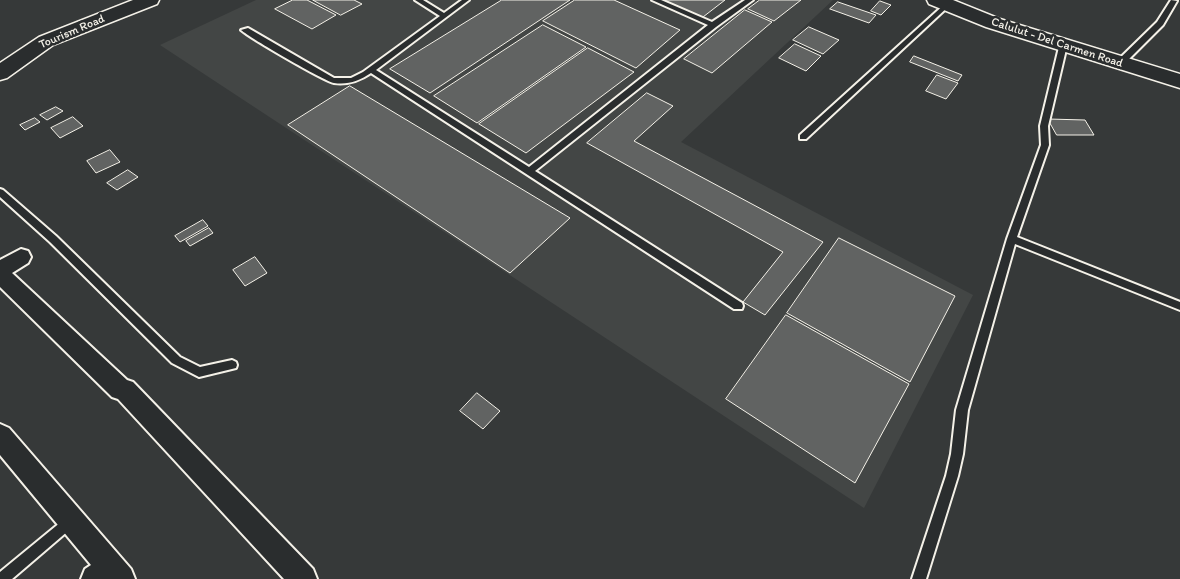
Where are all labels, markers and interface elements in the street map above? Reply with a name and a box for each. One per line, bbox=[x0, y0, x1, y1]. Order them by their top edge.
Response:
street label: Tourism Road bbox=[37, 12, 107, 52]
street label: Calulut - Del Carmen Road bbox=[989, 15, 1125, 71]

